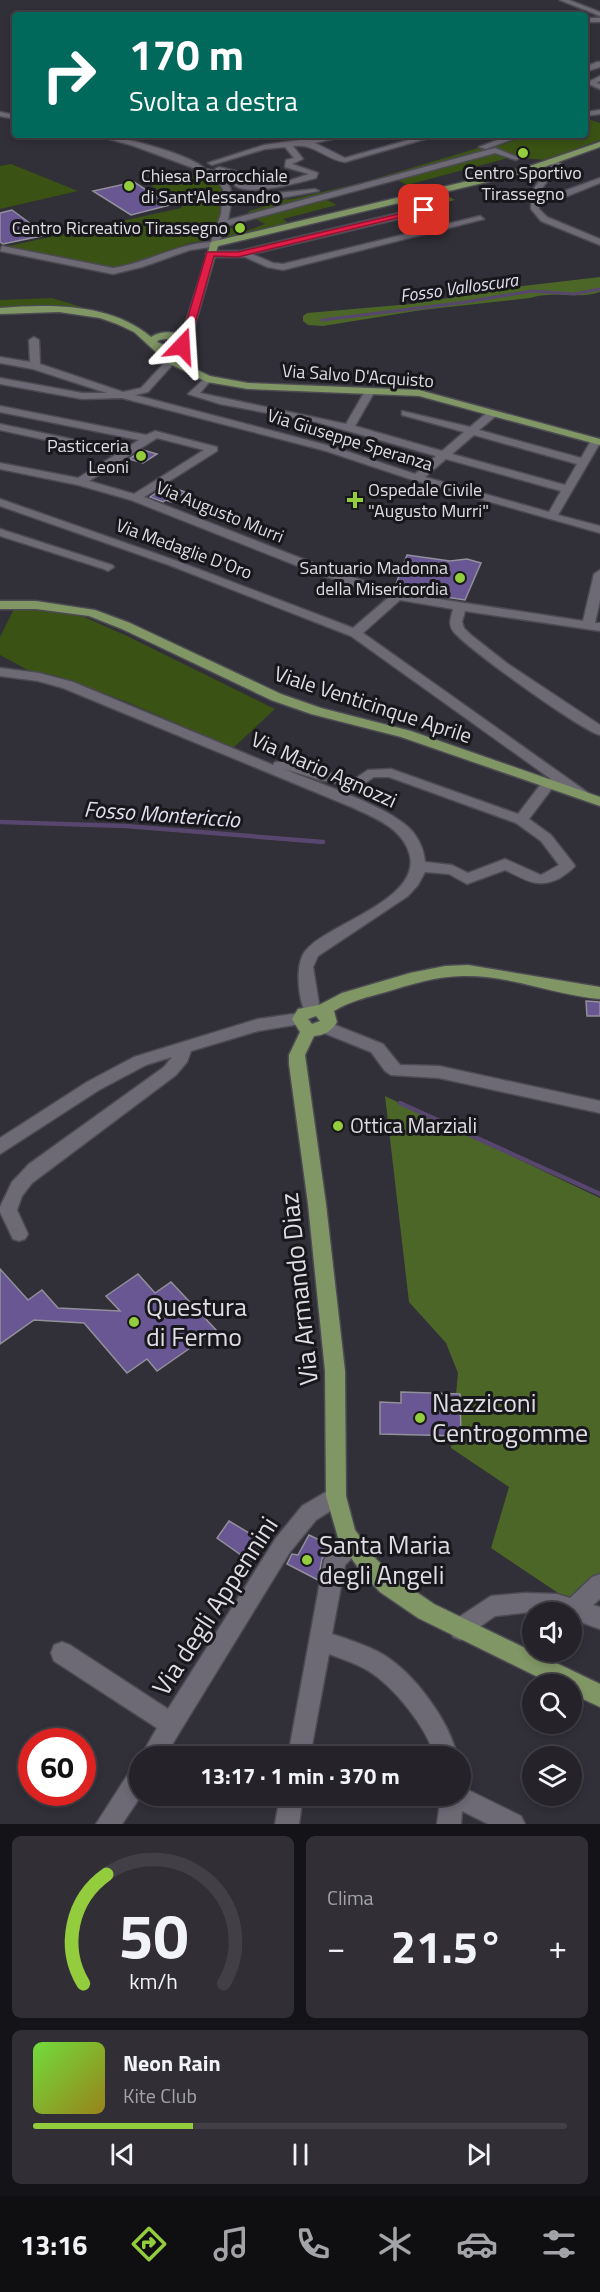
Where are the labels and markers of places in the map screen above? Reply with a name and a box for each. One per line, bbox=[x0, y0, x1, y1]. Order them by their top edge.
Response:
marker: Centro Sportivo Tirassegno bbox=[516, 146, 530, 160]
place label: Centro Sportivo Tirassegno bbox=[464, 159, 582, 207]
place label: Chiesa Parrocchiale di Sant'Alessandro bbox=[141, 162, 288, 210]
marker: Chiesa Parrocchiale di Sant'Alessandro bbox=[122, 179, 136, 193]
pin bbox=[398, 184, 449, 235]
place label: Centro Ricreativo Tirassegno bbox=[12, 214, 228, 241]
marker: Centro Ricreativo Tirassegno bbox=[233, 221, 247, 235]
place label: Pasticceria Leoni bbox=[47, 432, 129, 480]
marker: Pasticceria Leoni bbox=[134, 449, 148, 463]
place label: Ospedale Civile "Augusto Murri" bbox=[368, 476, 489, 524]
marker: Ospedale Civile "Augusto Murri" bbox=[346, 491, 364, 509]
place label: Santuario Madonna della Misericordia bbox=[300, 554, 448, 602]
marker: Santuario Madonna della Misericordia bbox=[453, 571, 467, 585]
place label: Ottica Marziali bbox=[350, 1109, 477, 1141]
marker: Ottica Marziali bbox=[331, 1119, 345, 1133]
place label: Questura di Fermo bbox=[146, 1287, 247, 1356]
marker: Questura di Fermo bbox=[127, 1315, 141, 1329]
place label: Nazziconi Centrogomme bbox=[432, 1383, 588, 1452]
marker: Nazziconi Centrogomme bbox=[413, 1411, 427, 1425]
place label: Santa Maria degli Angeli bbox=[319, 1525, 450, 1594]
marker: Santa Maria degli Angeli bbox=[300, 1553, 314, 1567]

